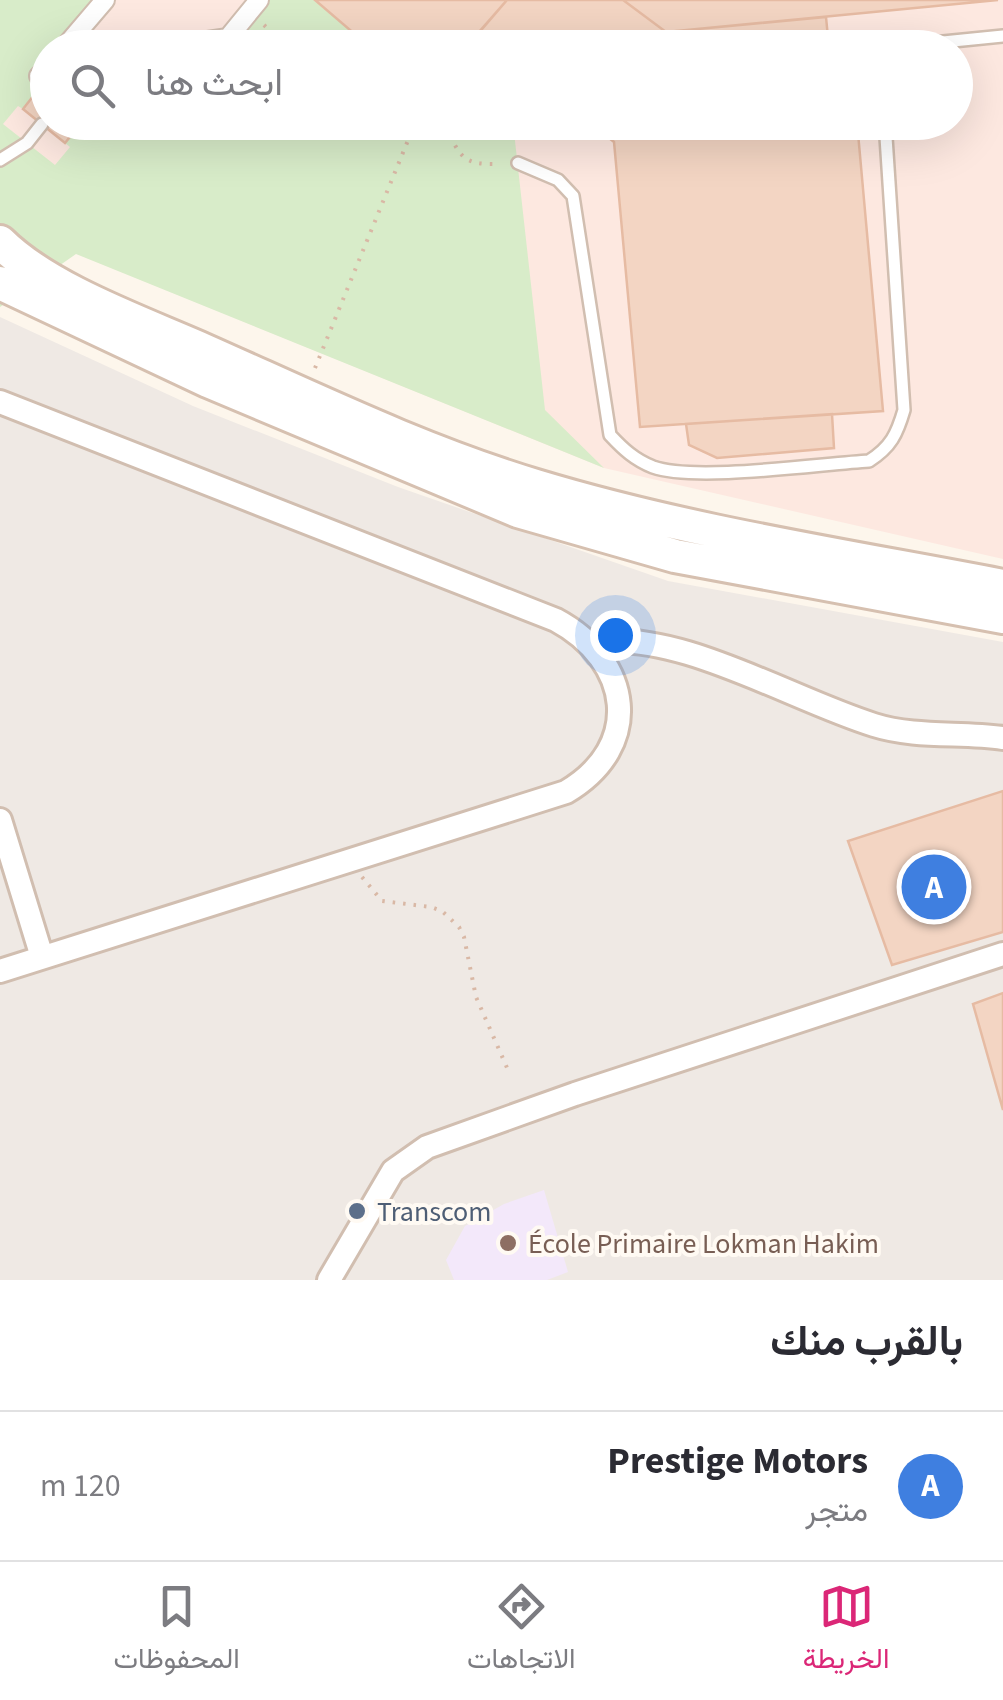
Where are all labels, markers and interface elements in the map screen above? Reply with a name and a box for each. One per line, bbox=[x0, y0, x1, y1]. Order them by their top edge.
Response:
search box bbox=[30, 30, 973, 140]
text: ابحث هنا bbox=[145, 56, 283, 110]
icon: search bbox=[65, 58, 120, 113]
your location bbox=[590, 610, 641, 661]
pin: A bbox=[902, 850, 966, 924]
place label: Transcom bbox=[377, 1192, 492, 1232]
marker: Transcom bbox=[346, 1200, 368, 1222]
place label: École Primaire Lokman Hakim bbox=[528, 1224, 879, 1264]
marker: École Primaire Lokman Hakim bbox=[497, 1232, 519, 1254]
text: بالقرب منك bbox=[770, 1312, 963, 1372]
text: Prestige Motors bbox=[607, 1434, 868, 1488]
text: 120 m bbox=[40, 1463, 121, 1509]
text: A bbox=[921, 1463, 940, 1509]
text: متجر bbox=[805, 1488, 868, 1534]
tab: المحفوظات bbox=[114, 1579, 240, 1683]
tab: الاتجاهات bbox=[467, 1579, 576, 1683]
tab: الخريطة bbox=[803, 1579, 889, 1683]

